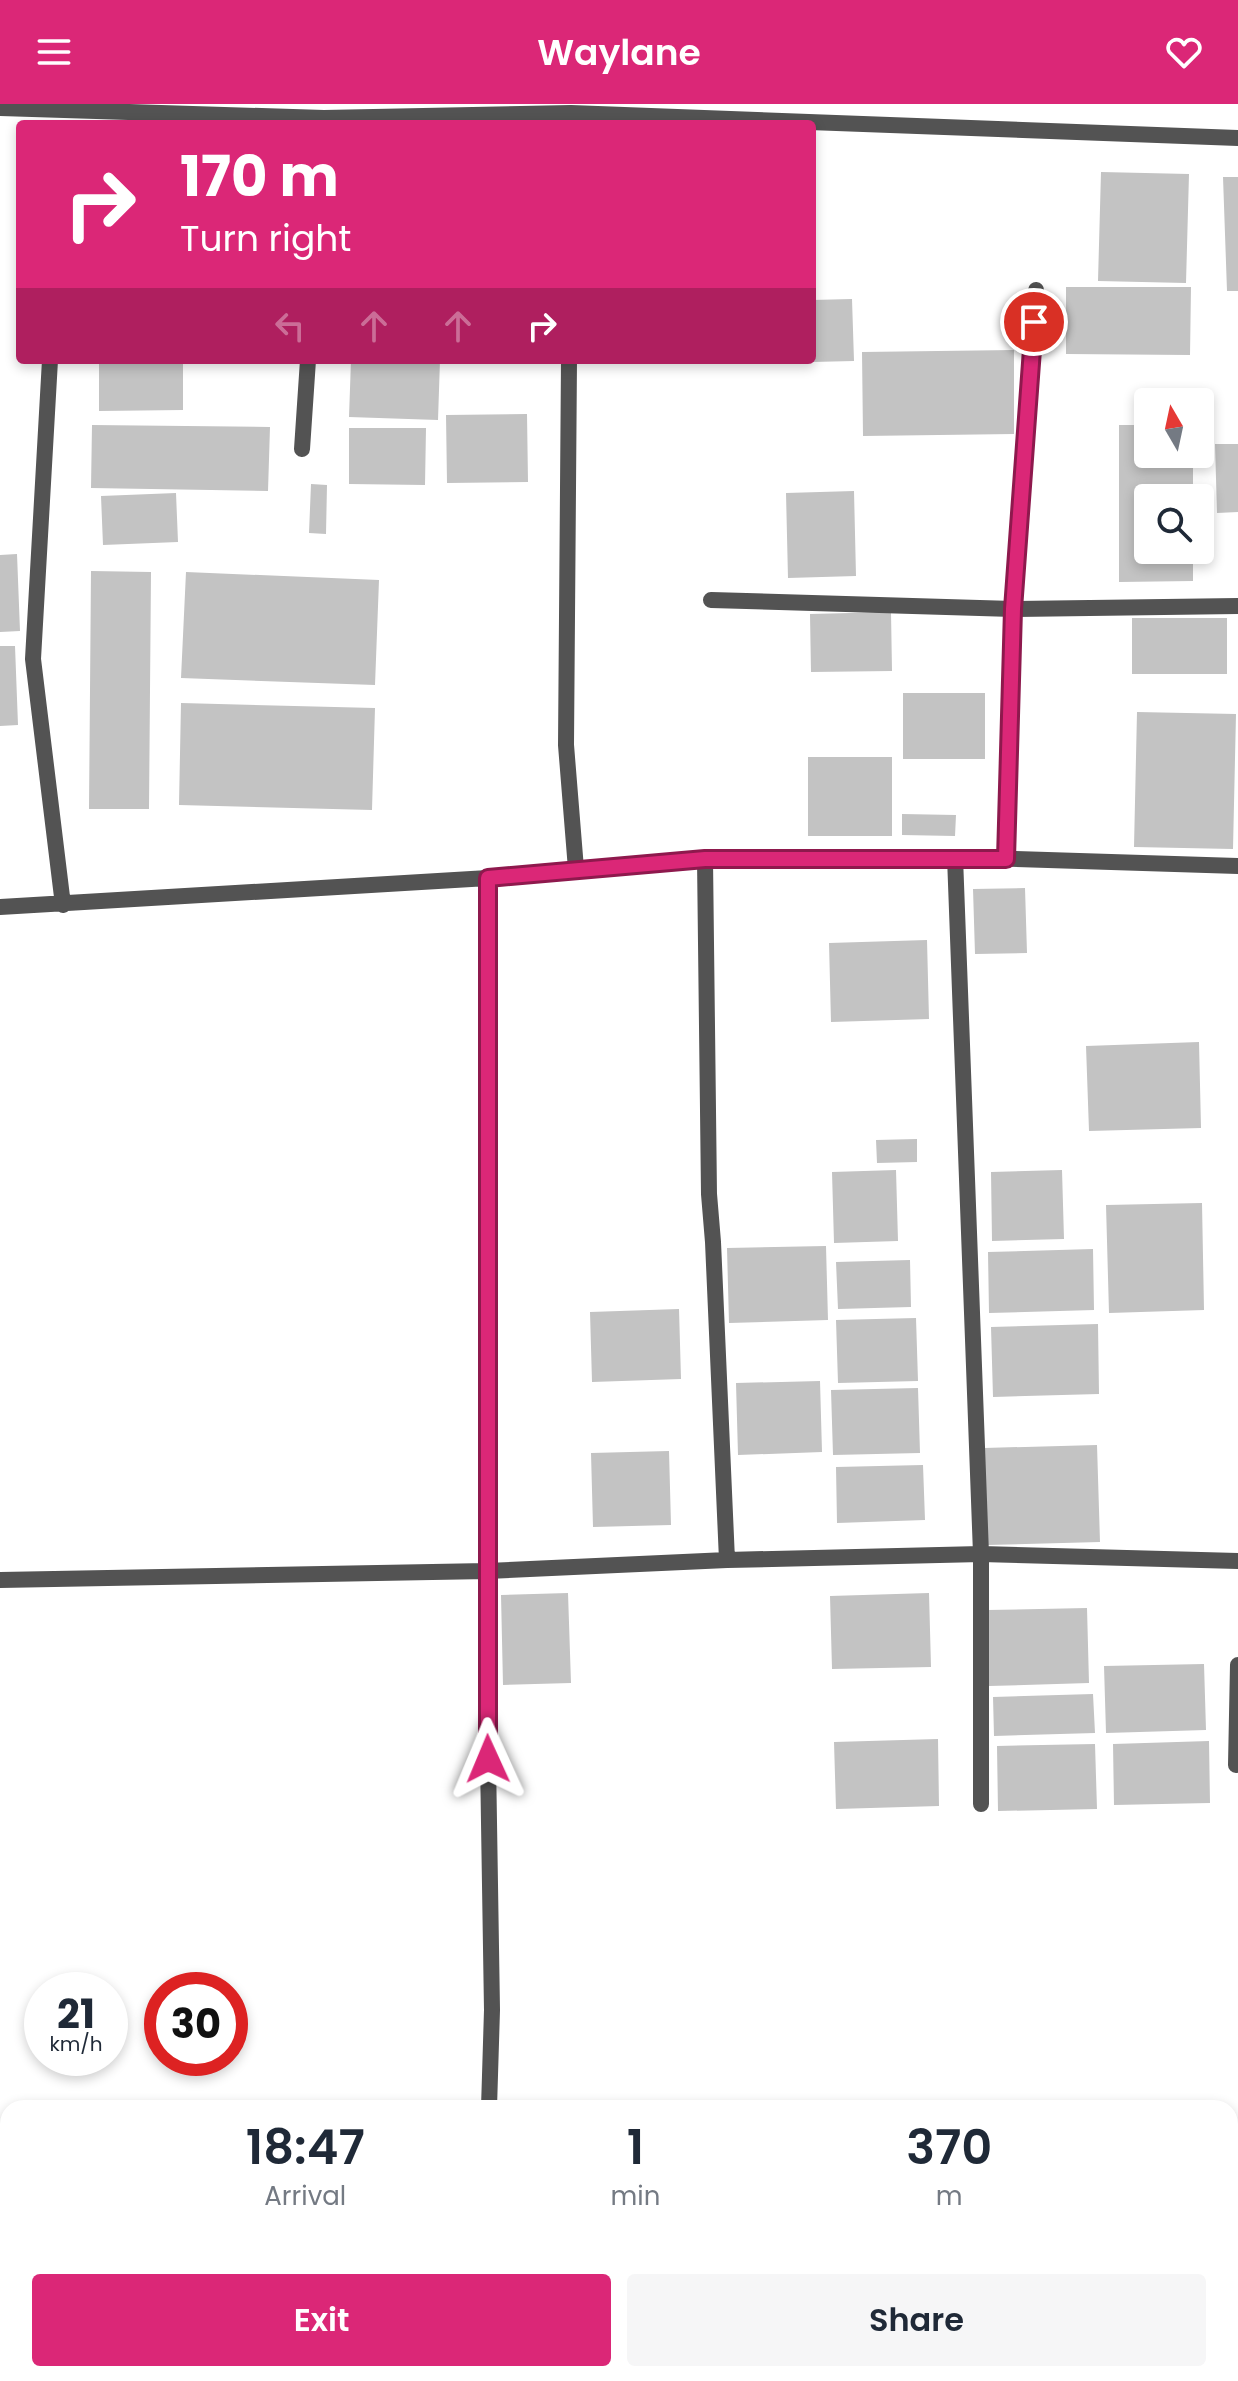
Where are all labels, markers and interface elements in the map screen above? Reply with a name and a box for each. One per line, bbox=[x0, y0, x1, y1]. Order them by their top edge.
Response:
text: Waylane bbox=[537, 27, 701, 78]
icon: menu bbox=[32, 30, 76, 74]
icon: heart bbox=[1162, 30, 1206, 74]
text: 170 m bbox=[180, 137, 339, 216]
icon: right bbox=[48, 152, 152, 256]
text: Turn right bbox=[180, 213, 351, 264]
pin bbox=[1000, 288, 1068, 356]
icon: arrive bbox=[1012, 300, 1056, 344]
icon: left bbox=[268, 304, 312, 348]
icon: ahead bbox=[352, 304, 396, 348]
icon: ahead bbox=[436, 304, 480, 348]
icon: right bbox=[520, 304, 564, 348]
north arrow bbox=[1134, 388, 1214, 468]
map controls bbox=[1134, 388, 1214, 564]
button: search bbox=[1134, 484, 1214, 564]
position arrow bbox=[446, 1717, 530, 1801]
speed limit sign: 30 bbox=[144, 1972, 248, 2076]
text: 21 bbox=[57, 1986, 95, 2042]
text: km/h bbox=[49, 2030, 103, 2058]
text: 18:47 bbox=[246, 2114, 365, 2181]
text: 1 bbox=[627, 2114, 644, 2181]
text: 370 bbox=[906, 2114, 992, 2181]
text: Arrival bbox=[264, 2178, 346, 2214]
text: min bbox=[611, 2178, 660, 2214]
text: m bbox=[936, 2178, 963, 2214]
button: Exit bbox=[32, 2274, 611, 2366]
button: Share bbox=[627, 2274, 1206, 2366]

